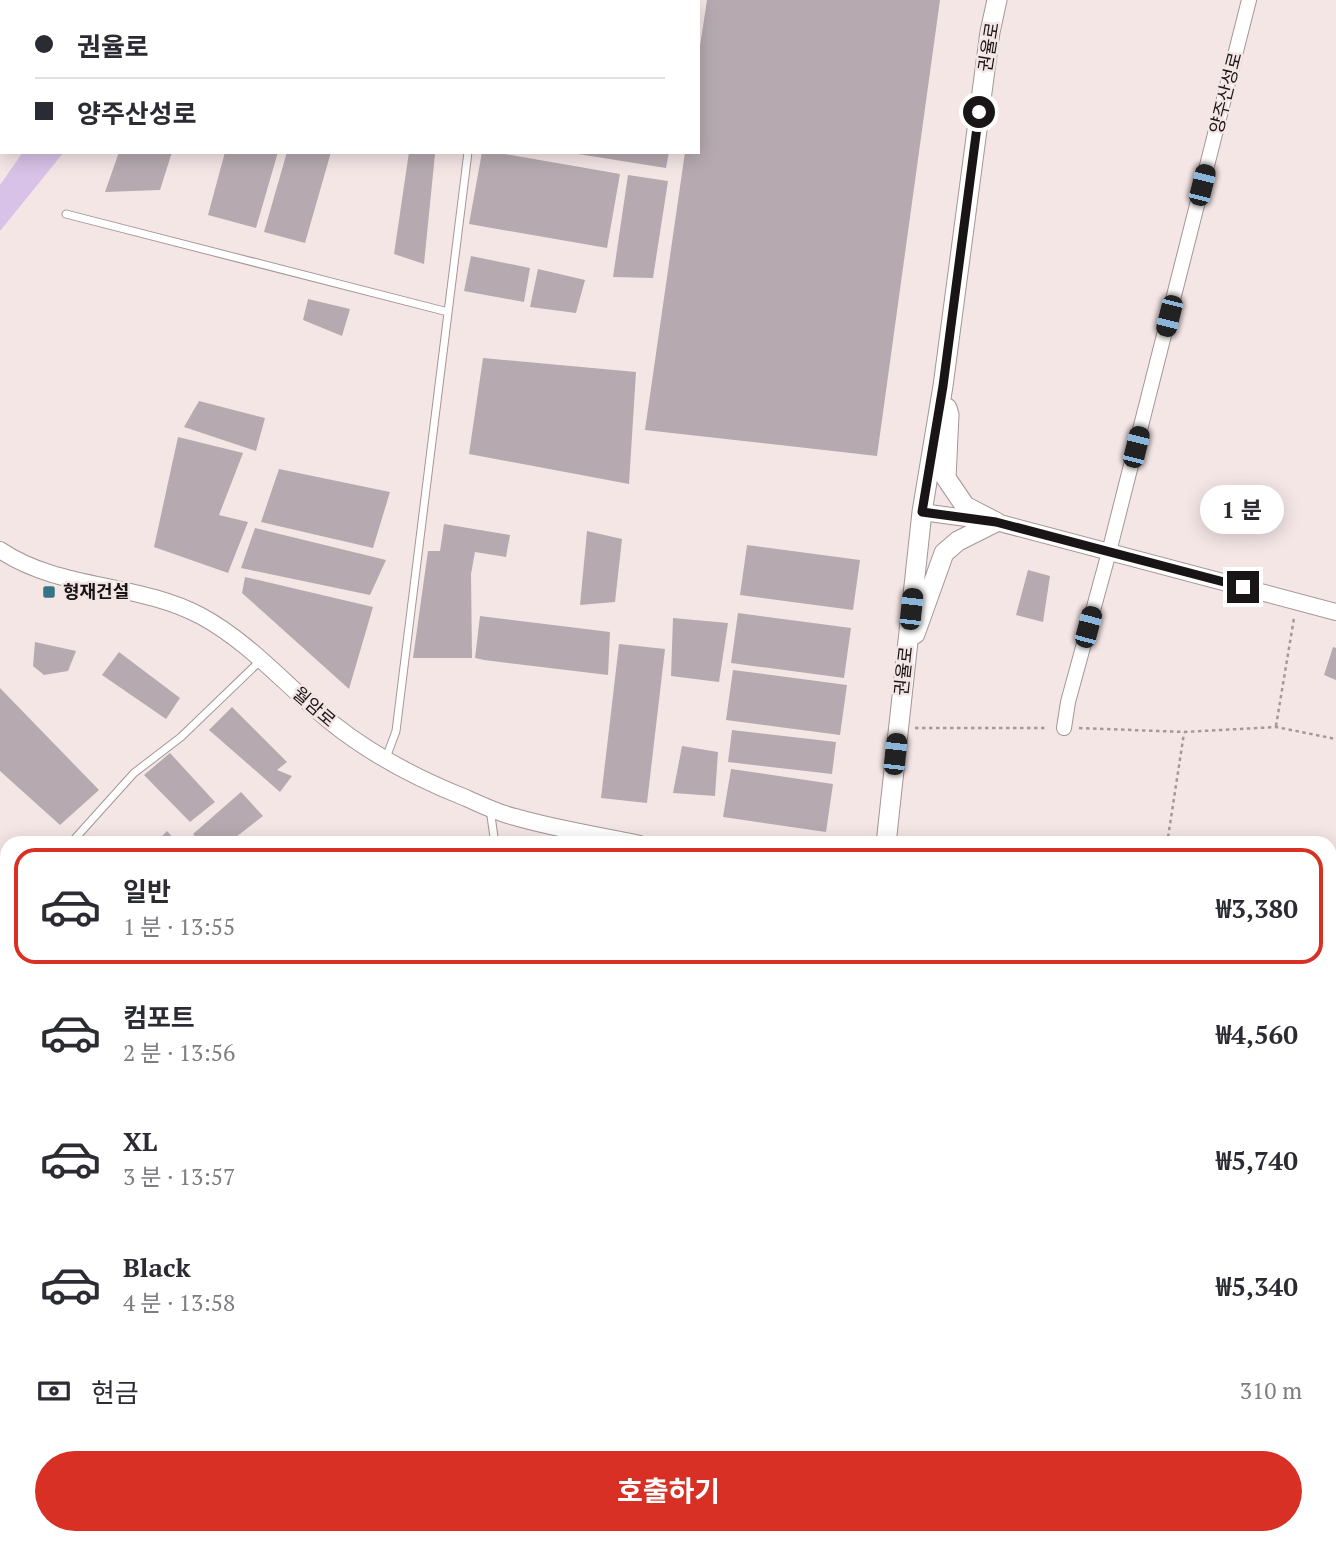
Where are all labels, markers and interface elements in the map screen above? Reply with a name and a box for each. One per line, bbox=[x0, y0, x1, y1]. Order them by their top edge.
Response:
street label: 권율로 bbox=[972, 20, 1004, 73]
text: 권율로 bbox=[77, 29, 149, 63]
street label: 양주산성로 bbox=[1203, 50, 1247, 136]
text: 양주산성로 bbox=[77, 96, 197, 130]
route start bbox=[963, 96, 995, 128]
car bbox=[1187, 162, 1218, 208]
car bbox=[1154, 293, 1185, 339]
car bbox=[1121, 424, 1152, 470]
callout: 1 분 bbox=[1201, 486, 1285, 534]
text: 1 분 bbox=[1222, 494, 1262, 525]
route end bbox=[1227, 571, 1259, 603]
place label: 형재건설 bbox=[63, 579, 129, 603]
marker: 형재건설 bbox=[41, 584, 57, 600]
car bbox=[899, 587, 924, 631]
car bbox=[1073, 604, 1104, 650]
street label: 권율로 bbox=[888, 645, 918, 697]
street label: 월암로 bbox=[288, 681, 341, 732]
car bbox=[883, 732, 908, 776]
text: 일반 bbox=[123, 874, 171, 908]
icon: car bbox=[39, 875, 102, 938]
text: ₩3,380 bbox=[1216, 891, 1298, 925]
text: 1 분 · 13:55 bbox=[123, 911, 235, 942]
text: 컴포트 bbox=[123, 1000, 195, 1034]
icon: car bbox=[39, 1001, 102, 1064]
text: ₩4,560 bbox=[1216, 1017, 1298, 1051]
text: 2 분 · 13:56 bbox=[123, 1037, 235, 1068]
text: XL bbox=[123, 1124, 157, 1158]
icon: car bbox=[39, 1127, 102, 1190]
text: ₩5,740 bbox=[1216, 1143, 1298, 1177]
text: 3 분 · 13:57 bbox=[123, 1161, 235, 1192]
text: Black bbox=[123, 1250, 191, 1284]
icon: car bbox=[39, 1253, 102, 1316]
text: ₩5,340 bbox=[1216, 1269, 1298, 1303]
text: 4 분 · 13:58 bbox=[123, 1287, 235, 1318]
icon: cash bbox=[35, 1372, 73, 1410]
text: 현금 bbox=[91, 1375, 139, 1409]
text: 310 m bbox=[1240, 1375, 1302, 1406]
button: 호출하기 bbox=[35, 1451, 1302, 1531]

